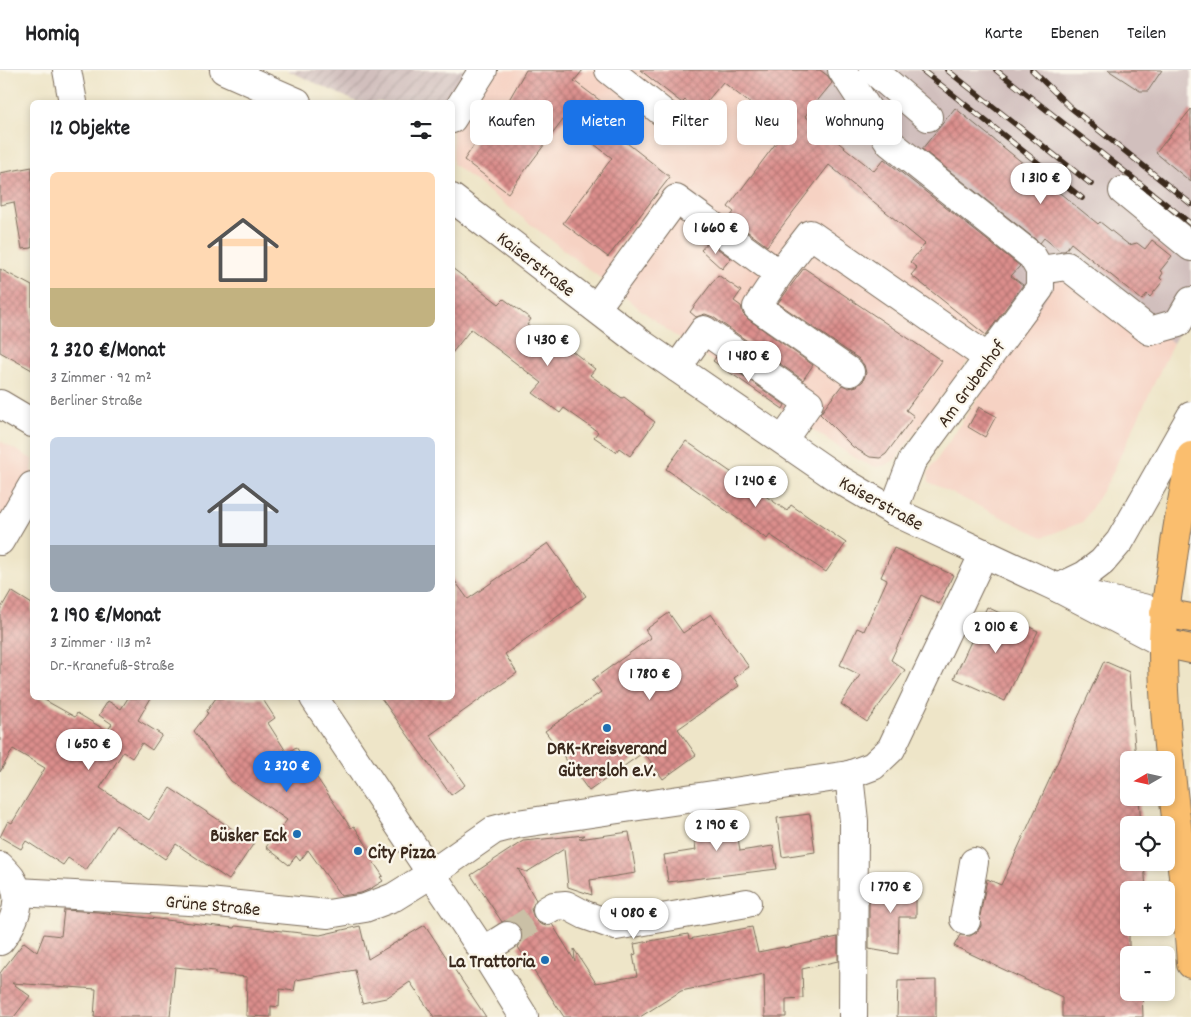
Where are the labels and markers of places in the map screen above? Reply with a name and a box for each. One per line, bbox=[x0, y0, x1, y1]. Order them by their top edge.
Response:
pin: 1 310 € bbox=[995, 162, 1087, 205]
pin: 1 660 € bbox=[670, 212, 762, 255]
pin: 1 430 € bbox=[502, 324, 594, 367]
pin: 1 480 € bbox=[703, 340, 795, 383]
pin: 1 240 € bbox=[710, 466, 802, 508]
pin: 2 010 € bbox=[950, 612, 1042, 654]
pin: 1 780 € bbox=[604, 658, 696, 701]
marker: DRK-Kreisverand Gütersloh e.V. bbox=[601, 722, 613, 734]
pin: 1 650 € bbox=[43, 728, 135, 771]
place label: DRK-Kreisverand Gütersloh e.V. bbox=[547, 737, 667, 786]
pin: 2 320 € bbox=[241, 750, 333, 793]
pin: 2 190 € bbox=[671, 810, 763, 852]
place label: Büsker Eck bbox=[210, 824, 287, 851]
marker: Büsker Eck bbox=[291, 828, 303, 840]
place label: City Pizza bbox=[368, 841, 436, 868]
marker: City Pizza bbox=[352, 845, 364, 857]
pin: 1 770 € bbox=[845, 872, 937, 914]
pin: 4 080 € bbox=[588, 898, 680, 940]
place label: La Trattoria bbox=[448, 950, 536, 977]
marker: La Trattoria bbox=[539, 954, 551, 966]

